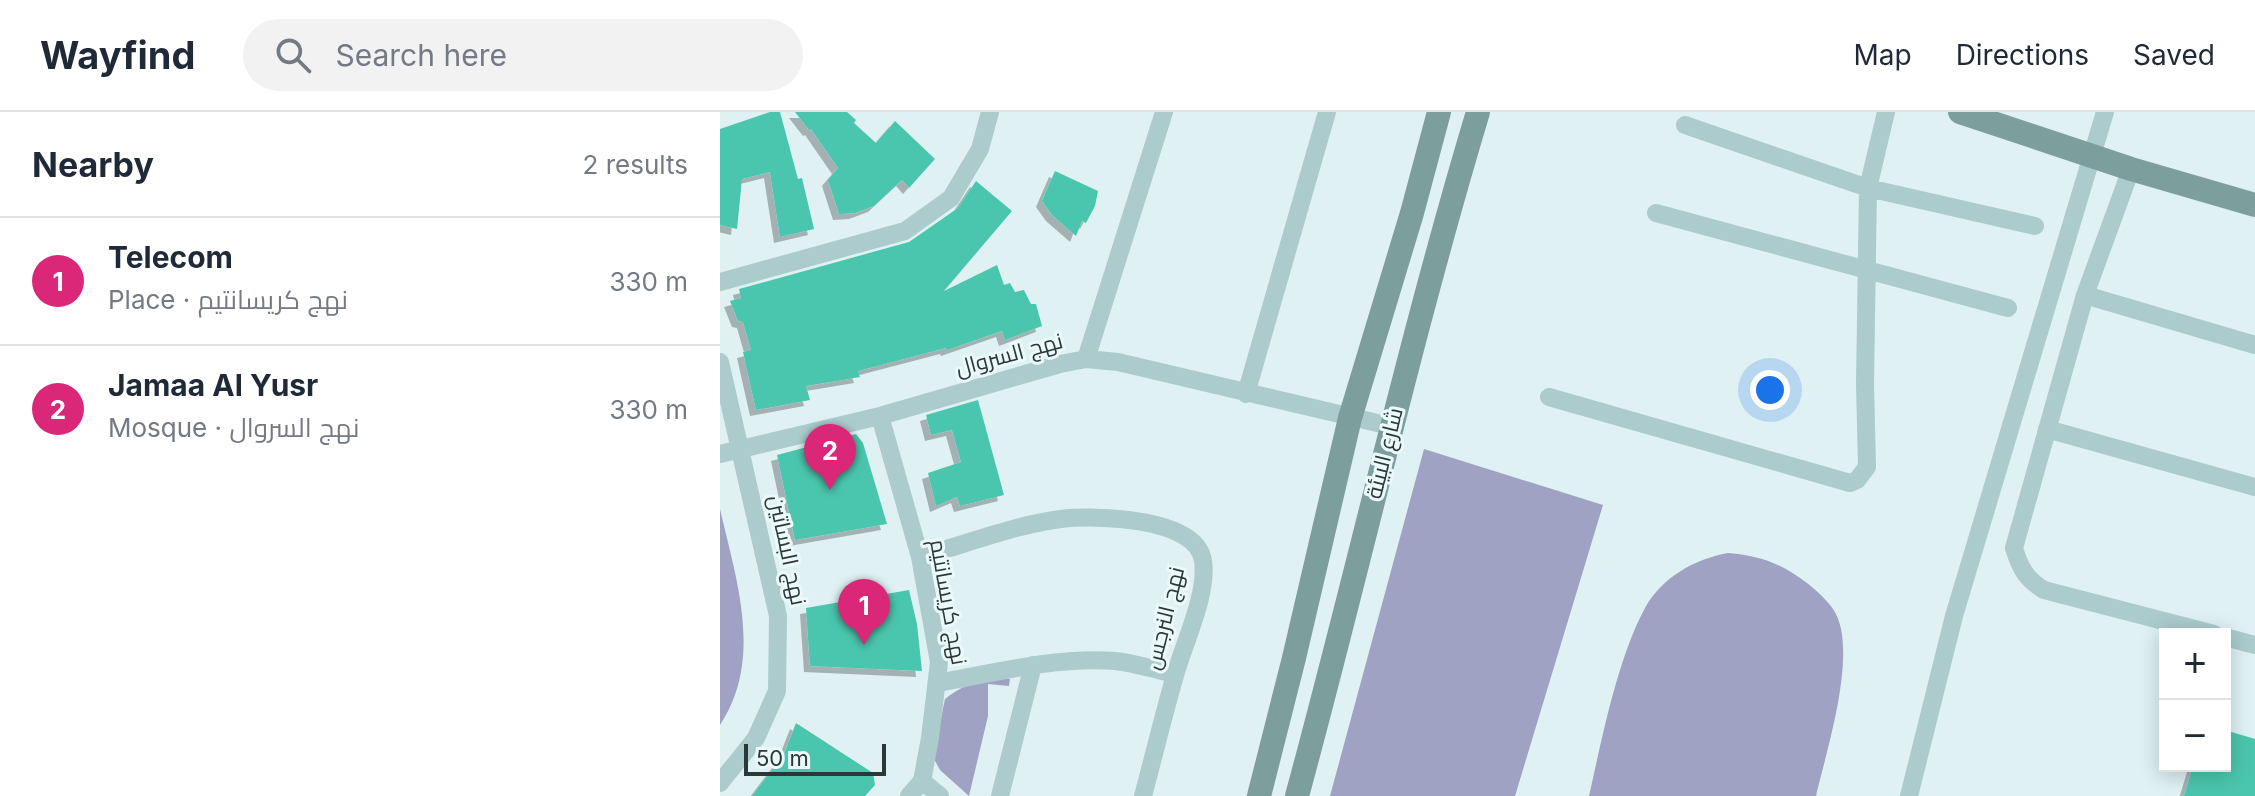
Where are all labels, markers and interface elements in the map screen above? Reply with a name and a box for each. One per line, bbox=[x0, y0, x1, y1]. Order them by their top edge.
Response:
search box bbox=[243, 19, 803, 91]
text: Wayfind bbox=[40, 32, 195, 78]
icon: search bbox=[271, 33, 315, 77]
text: Search here bbox=[335, 37, 507, 73]
text: Map bbox=[1853, 38, 1912, 72]
text: Directions bbox=[1956, 38, 2089, 72]
text: Saved bbox=[2133, 38, 2215, 72]
text: Nearby bbox=[32, 144, 154, 185]
text: 2 results bbox=[583, 149, 688, 180]
text: Telecom bbox=[108, 239, 233, 275]
text: 1 bbox=[52, 266, 64, 297]
text: 330 m bbox=[609, 266, 688, 297]
text: Place · نهج كريسانتيم bbox=[108, 284, 348, 315]
street label: نهج السروال bbox=[952, 327, 1066, 383]
text: Jamaa Al Yusr bbox=[108, 367, 318, 403]
your location bbox=[1750, 370, 1790, 410]
text: 2 bbox=[50, 394, 66, 425]
text: 330 m bbox=[609, 394, 688, 425]
street label: شارع البيئة bbox=[1360, 405, 1410, 502]
text: Mosque · نهج السروال bbox=[108, 412, 359, 443]
pin: 2 bbox=[804, 424, 856, 490]
street label: نهج البساتين bbox=[762, 493, 812, 608]
street label: نهج كريسانتيم bbox=[922, 537, 973, 667]
street label: نهج النرجس bbox=[1139, 564, 1191, 673]
pin: 1 bbox=[838, 579, 890, 645]
map controls bbox=[2159, 628, 2231, 772]
button: + bbox=[2159, 628, 2231, 700]
button: − bbox=[2159, 700, 2231, 772]
scale bar bbox=[744, 740, 886, 776]
text: 50 m bbox=[756, 745, 809, 771]

